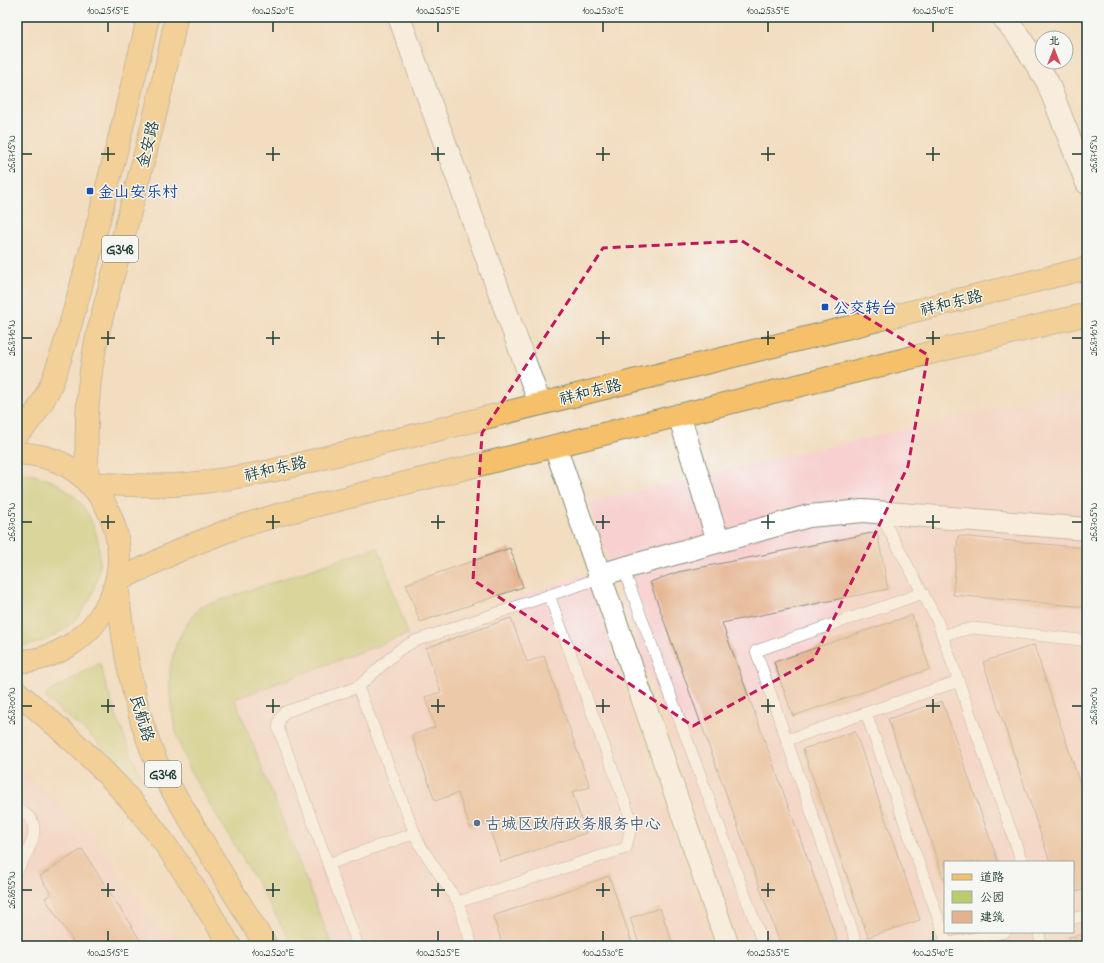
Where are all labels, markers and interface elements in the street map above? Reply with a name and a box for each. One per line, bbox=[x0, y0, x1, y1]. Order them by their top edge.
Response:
text: 100.2515°E bbox=[87, 4, 129, 19]
text: 100.2520°E bbox=[252, 4, 294, 19]
text: 100.2525°E bbox=[416, 4, 460, 19]
text: 100.2530°E bbox=[582, 4, 624, 19]
text: 100.2535°E bbox=[746, 4, 790, 19]
text: 100.2540°E bbox=[912, 4, 954, 19]
north arrow bbox=[1034, 30, 1074, 70]
text: 北 bbox=[1049, 33, 1060, 49]
street label: 金安路 bbox=[131, 118, 166, 171]
text: 26.8715°N bbox=[5, 135, 20, 173]
text: 26.8715°N bbox=[1087, 135, 1102, 173]
place label: 金山安乐村 bbox=[98, 181, 178, 205]
marker: 金山安乐村 bbox=[85, 186, 95, 196]
road number: G348 bbox=[102, 236, 138, 262]
street label: 祥和东路 bbox=[918, 285, 985, 323]
place label: 公交转台 bbox=[833, 297, 897, 321]
marker: 公交转台 bbox=[820, 302, 830, 312]
text: 26.8710°N bbox=[5, 320, 20, 356]
text: 26.8710°N bbox=[1087, 320, 1102, 356]
street label: 祥和东路 bbox=[557, 374, 624, 412]
street label: 祥和东路 bbox=[242, 451, 309, 489]
text: 26.8705°N bbox=[5, 502, 20, 541]
text: 26.8705°N bbox=[1087, 502, 1102, 541]
text: 26.8700°N bbox=[5, 687, 20, 725]
text: 26.8700°N bbox=[1087, 687, 1102, 725]
street label: 民航路 bbox=[123, 692, 160, 745]
road number: G348 bbox=[145, 761, 181, 787]
place label: 古城区政府政务服务中心 bbox=[485, 813, 661, 837]
marker: 古城区政府政务服务中心 bbox=[472, 818, 482, 828]
legend bbox=[944, 861, 1074, 933]
text: 道路 bbox=[980, 869, 1004, 887]
text: 26.8695°N bbox=[5, 871, 20, 909]
text: 公园 bbox=[980, 889, 1004, 907]
text: 建筑 bbox=[980, 909, 1004, 927]
text: 100.2515°E bbox=[87, 946, 129, 961]
text: 100.2520°E bbox=[252, 946, 294, 961]
text: 100.2525°E bbox=[416, 946, 460, 961]
text: 100.2530°E bbox=[582, 946, 624, 961]
text: 100.2535°E bbox=[746, 946, 790, 961]
text: 100.2540°E bbox=[912, 946, 954, 961]

